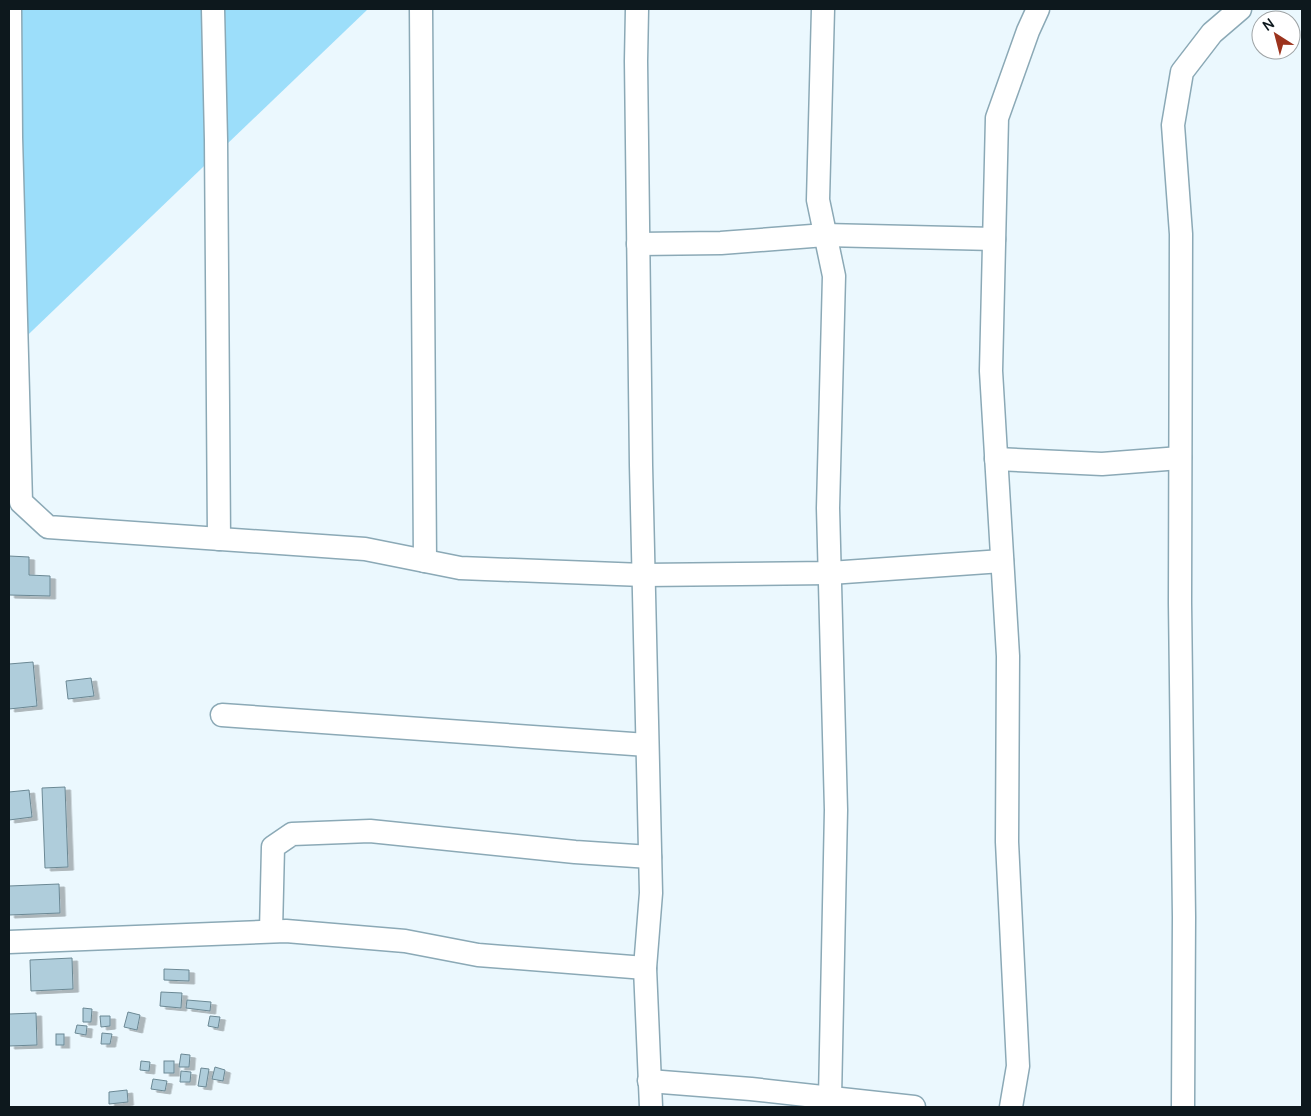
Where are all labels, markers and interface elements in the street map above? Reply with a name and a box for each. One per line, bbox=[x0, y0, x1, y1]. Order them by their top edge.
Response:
north arrow bbox=[1251, 10, 1301, 60]
text: N bbox=[1258, 13, 1278, 35]

